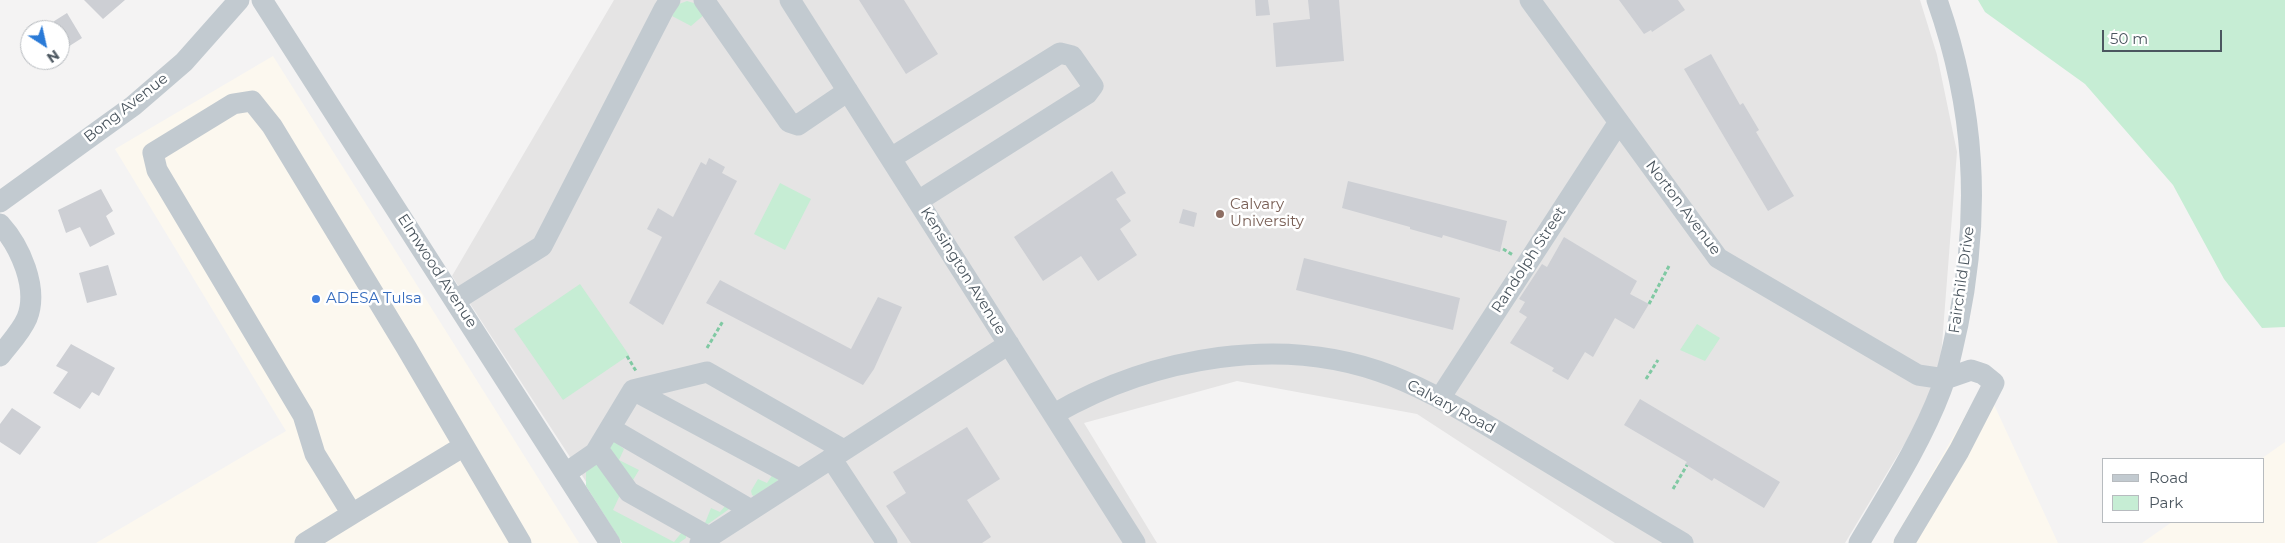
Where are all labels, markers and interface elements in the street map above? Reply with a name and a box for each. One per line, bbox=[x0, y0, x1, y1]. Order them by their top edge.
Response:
north arrow bbox=[20, 20, 70, 70]
scale bar bbox=[2105, 20, 2225, 52]
text: 50 m bbox=[2110, 29, 2148, 48]
text: N bbox=[43, 46, 63, 67]
street label: Bong Avenue bbox=[80, 70, 172, 146]
street label: Norton Avenue bbox=[1642, 157, 1724, 259]
place label: Calvary University bbox=[1230, 196, 1304, 231]
street label: Kensington Avenue bbox=[916, 204, 1010, 338]
street label: Randolph Street bbox=[1488, 204, 1570, 316]
marker: Calvary University bbox=[1214, 208, 1226, 220]
street label: Elmwood Avenue bbox=[393, 211, 481, 331]
street label: Fairchild Drive bbox=[1946, 225, 1978, 335]
place label: ADESA Tulsa bbox=[326, 290, 422, 308]
marker: ADESA Tulsa bbox=[310, 293, 322, 305]
street label: Calvary Road bbox=[1404, 376, 1498, 438]
legend bbox=[2102, 458, 2265, 523]
text: Road bbox=[2149, 468, 2188, 487]
text: Park bbox=[2149, 493, 2183, 512]

